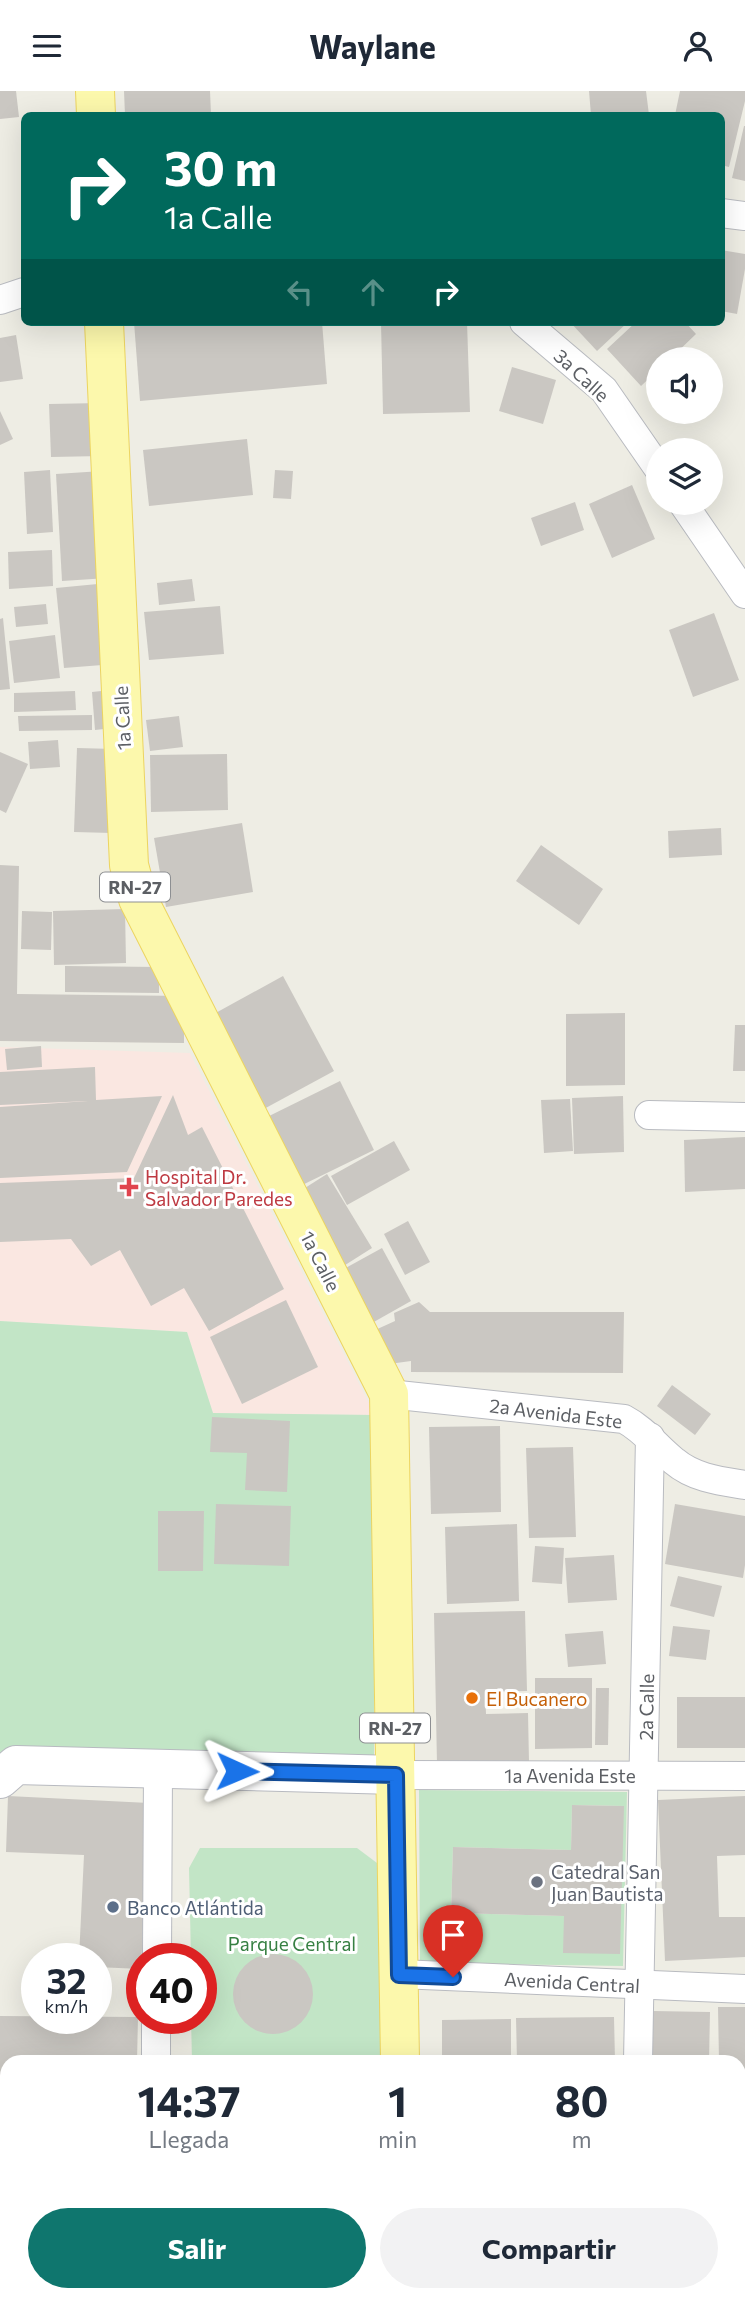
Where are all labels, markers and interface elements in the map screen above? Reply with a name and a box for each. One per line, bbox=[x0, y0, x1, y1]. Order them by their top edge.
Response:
text: Waylane bbox=[309, 26, 436, 66]
icon: menu bbox=[28, 27, 66, 65]
icon: person bbox=[679, 27, 717, 65]
text: 30 m bbox=[164, 136, 277, 196]
icon: right bbox=[49, 140, 140, 231]
text: 1a Calle bbox=[164, 196, 272, 236]
icon: left bbox=[281, 273, 319, 311]
icon: ahead bbox=[354, 273, 392, 311]
icon: right bbox=[427, 273, 465, 311]
street label: 3a Calle bbox=[550, 344, 614, 406]
map controls bbox=[646, 347, 723, 515]
button: sound bbox=[646, 347, 723, 424]
button: layers bbox=[646, 438, 723, 515]
street label: 1a Calle bbox=[109, 685, 135, 751]
road number: RN-27 bbox=[100, 873, 170, 901]
place label: Hospital Dr. Salvador Paredes bbox=[145, 1165, 293, 1210]
marker: Hospital Dr. Salvador Paredes bbox=[119, 1177, 139, 1197]
street label: 1a Calle bbox=[296, 1227, 346, 1295]
street label: 2a Avenida Este bbox=[488, 1393, 624, 1433]
street label: 2a Calle bbox=[634, 1673, 658, 1741]
place label: El Bucanero bbox=[486, 1687, 587, 1710]
marker: El Bucanero bbox=[464, 1690, 480, 1706]
road number: RN-27 bbox=[360, 1713, 430, 1743]
position arrow bbox=[200, 1734, 274, 1808]
street label: 1a Avenida Este bbox=[504, 1764, 636, 1787]
place label: Catedral San Juan Bautista bbox=[551, 1860, 663, 1905]
marker: Catedral San Juan Bautista bbox=[529, 1874, 545, 1890]
place label: Banco Atlántida bbox=[127, 1896, 264, 1919]
marker: Banco Atlántida bbox=[105, 1899, 121, 1915]
pin bbox=[423, 1905, 483, 1977]
icon: arrive bbox=[434, 1916, 472, 1954]
park label: Parque Central bbox=[228, 1932, 356, 1955]
speed limit sign: 40 bbox=[126, 1943, 217, 2034]
text: 32 bbox=[46, 1958, 87, 2001]
street label: Avenida Central bbox=[503, 1967, 641, 1997]
text: km/h bbox=[45, 1995, 88, 2017]
text: 14:37 bbox=[137, 2074, 241, 2126]
text: 1 bbox=[388, 2074, 407, 2126]
text: 80 bbox=[555, 2074, 609, 2126]
text: Llegada bbox=[149, 2125, 229, 2153]
text: min bbox=[378, 2125, 417, 2153]
text: m bbox=[572, 2125, 592, 2153]
button: Salir bbox=[28, 2208, 366, 2288]
button: Compartir bbox=[380, 2208, 718, 2288]

